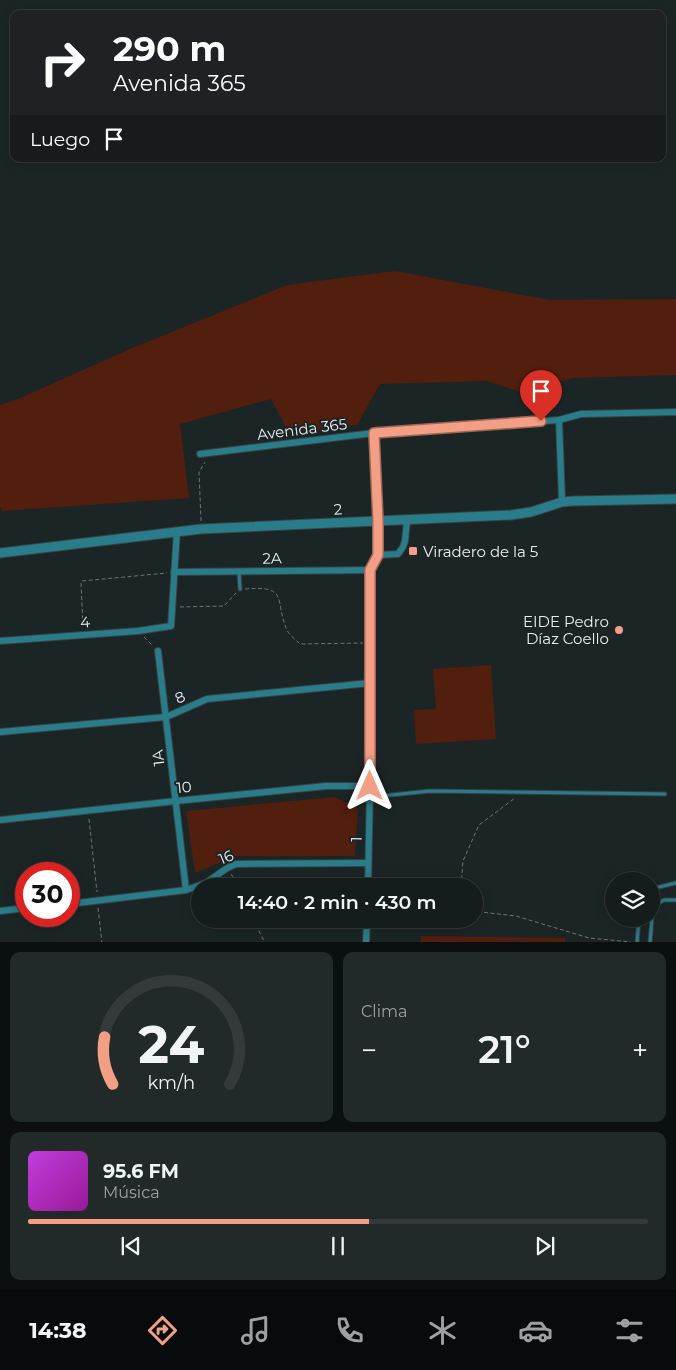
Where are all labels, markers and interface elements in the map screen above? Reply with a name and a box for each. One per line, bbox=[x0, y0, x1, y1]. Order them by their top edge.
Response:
text: 290 m bbox=[113, 27, 226, 70]
icon: right bbox=[30, 30, 95, 95]
text: Avenida 365 bbox=[113, 70, 246, 97]
icon: arrive bbox=[100, 125, 128, 153]
text: Luego bbox=[30, 128, 90, 151]
pin bbox=[520, 370, 562, 421]
icon: arrive bbox=[527, 377, 555, 405]
street label: Avenida 365 bbox=[256, 414, 348, 444]
street label: 2 bbox=[333, 499, 343, 519]
place label: Viradero de la 5 bbox=[423, 542, 538, 561]
marker: Viradero de la 5 bbox=[407, 545, 419, 557]
street label: 2A bbox=[262, 548, 282, 568]
street label: 4 bbox=[79, 612, 91, 632]
place label: EIDE Pedro Díaz Coello bbox=[523, 612, 609, 648]
marker: EIDE Pedro Díaz Coello bbox=[613, 624, 625, 636]
street label: 8 bbox=[172, 686, 188, 708]
street label: 1A bbox=[148, 749, 168, 767]
position arrow bbox=[343, 759, 395, 811]
street label: 10 bbox=[175, 777, 193, 797]
street label: 1 bbox=[346, 836, 366, 842]
street label: 16 bbox=[216, 845, 236, 869]
speed limit sign: 30 bbox=[15, 862, 80, 927]
map controls bbox=[605, 872, 660, 927]
button: layers bbox=[605, 872, 660, 927]
text: 14:40 · 2 min · 430 m bbox=[237, 891, 437, 914]
text: Clima bbox=[361, 1002, 407, 1021]
text: 24 bbox=[139, 1013, 205, 1076]
text: 21° bbox=[478, 1026, 531, 1073]
text: − bbox=[361, 1033, 377, 1067]
text: + bbox=[632, 1033, 648, 1067]
text: km/h bbox=[148, 1072, 195, 1093]
text: 95.6 FM bbox=[103, 1160, 179, 1183]
text: Música bbox=[103, 1183, 160, 1202]
icon: previous bbox=[117, 1232, 145, 1260]
icon: pause bbox=[324, 1232, 352, 1260]
icon: next bbox=[531, 1232, 559, 1260]
icon: directions bbox=[145, 1313, 180, 1348]
icon: music bbox=[238, 1313, 273, 1348]
icon: phone bbox=[332, 1313, 367, 1348]
icon: climate bbox=[425, 1313, 460, 1348]
icon: car bbox=[518, 1313, 553, 1348]
icon: filters bbox=[612, 1313, 647, 1348]
text: 14:38 bbox=[29, 1317, 86, 1344]

